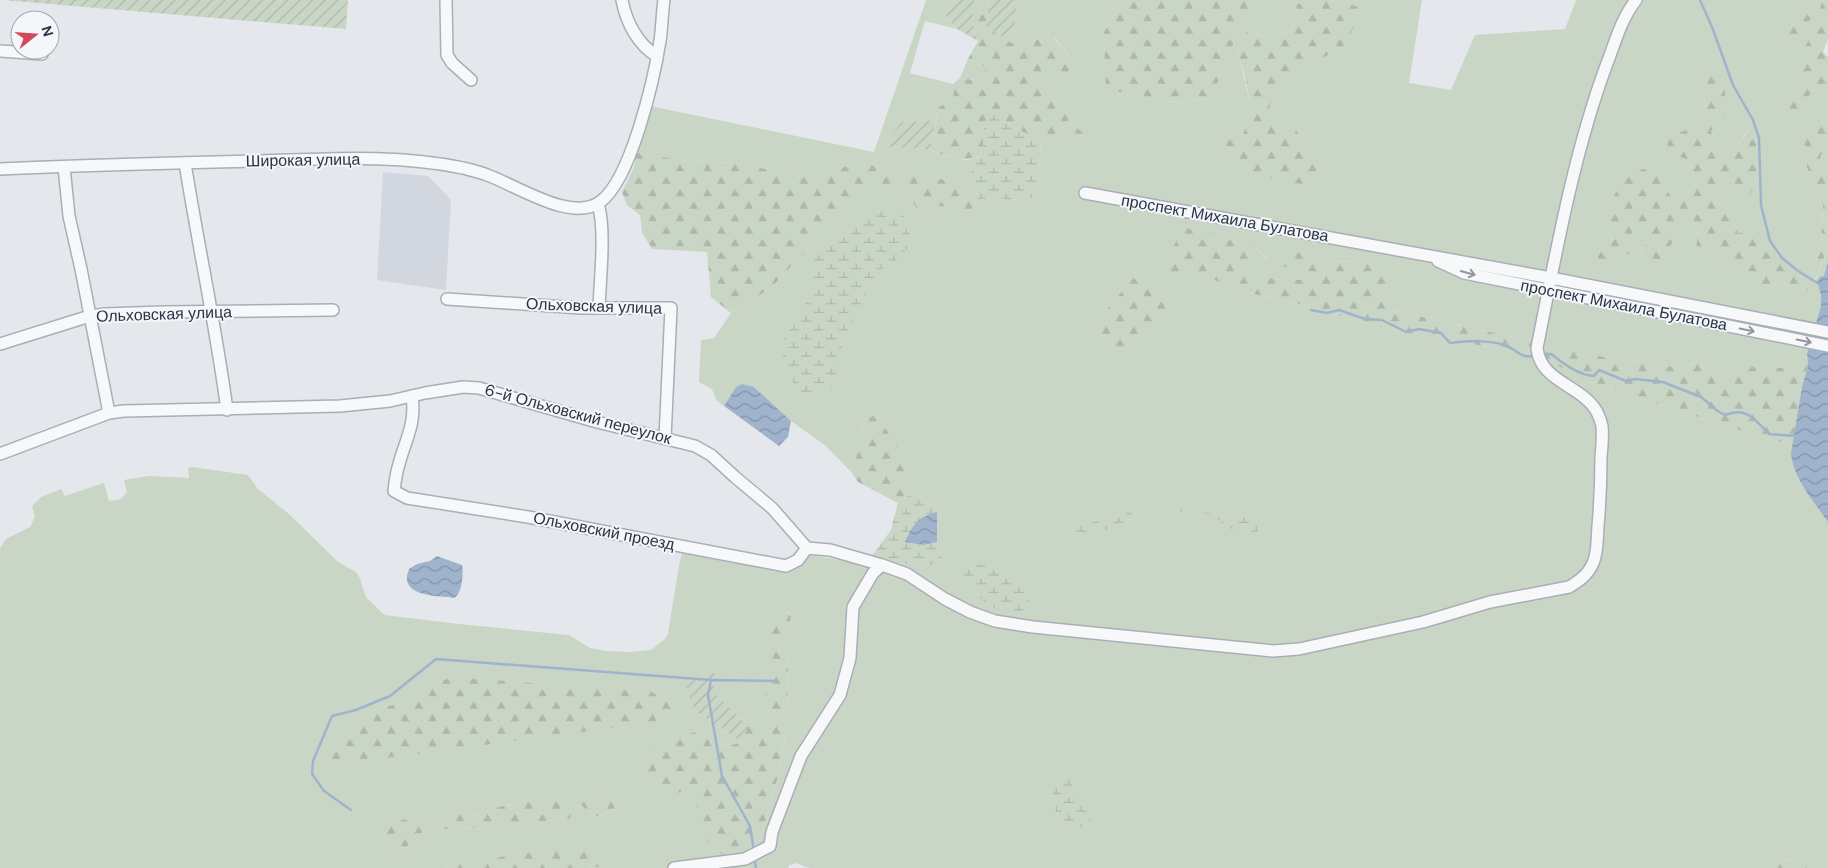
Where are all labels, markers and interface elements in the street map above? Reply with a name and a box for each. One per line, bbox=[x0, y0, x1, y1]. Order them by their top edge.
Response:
north arrow bbox=[10, 10, 60, 60]
text: N bbox=[37, 24, 58, 39]
street label: Широкая улица bbox=[246, 149, 361, 171]
street label: проспект Михаила Булатова bbox=[1120, 189, 1330, 247]
one-way arrow bbox=[1459, 269, 1475, 279]
street label: проспект Михаила Булатова bbox=[1519, 275, 1729, 335]
street label: Ольховская улица bbox=[526, 293, 662, 319]
street label: Ольховская улица bbox=[96, 301, 232, 327]
one-way arrow bbox=[1739, 325, 1755, 335]
one-way arrow bbox=[1795, 337, 1811, 346]
street label: 6-й Ольховский переулок bbox=[482, 379, 675, 449]
street label: Ольховский проезд bbox=[532, 507, 677, 555]

